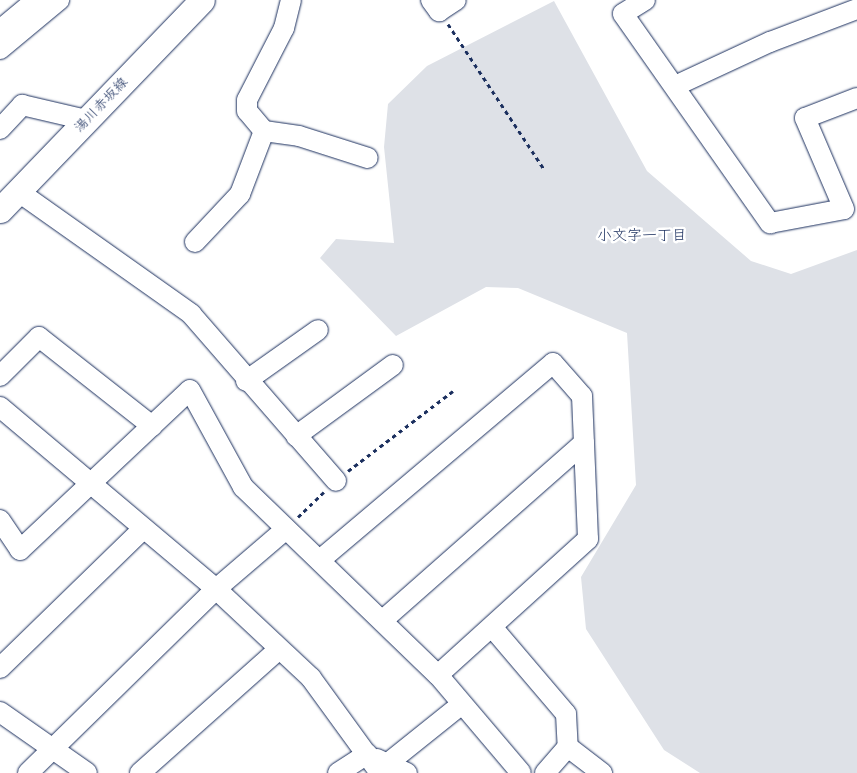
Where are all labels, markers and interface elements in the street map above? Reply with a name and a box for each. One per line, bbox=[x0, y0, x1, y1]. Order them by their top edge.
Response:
street label: 湯川赤坂線 bbox=[71, 74, 131, 136]
district label: 小文字一丁目 bbox=[597, 227, 687, 245]

